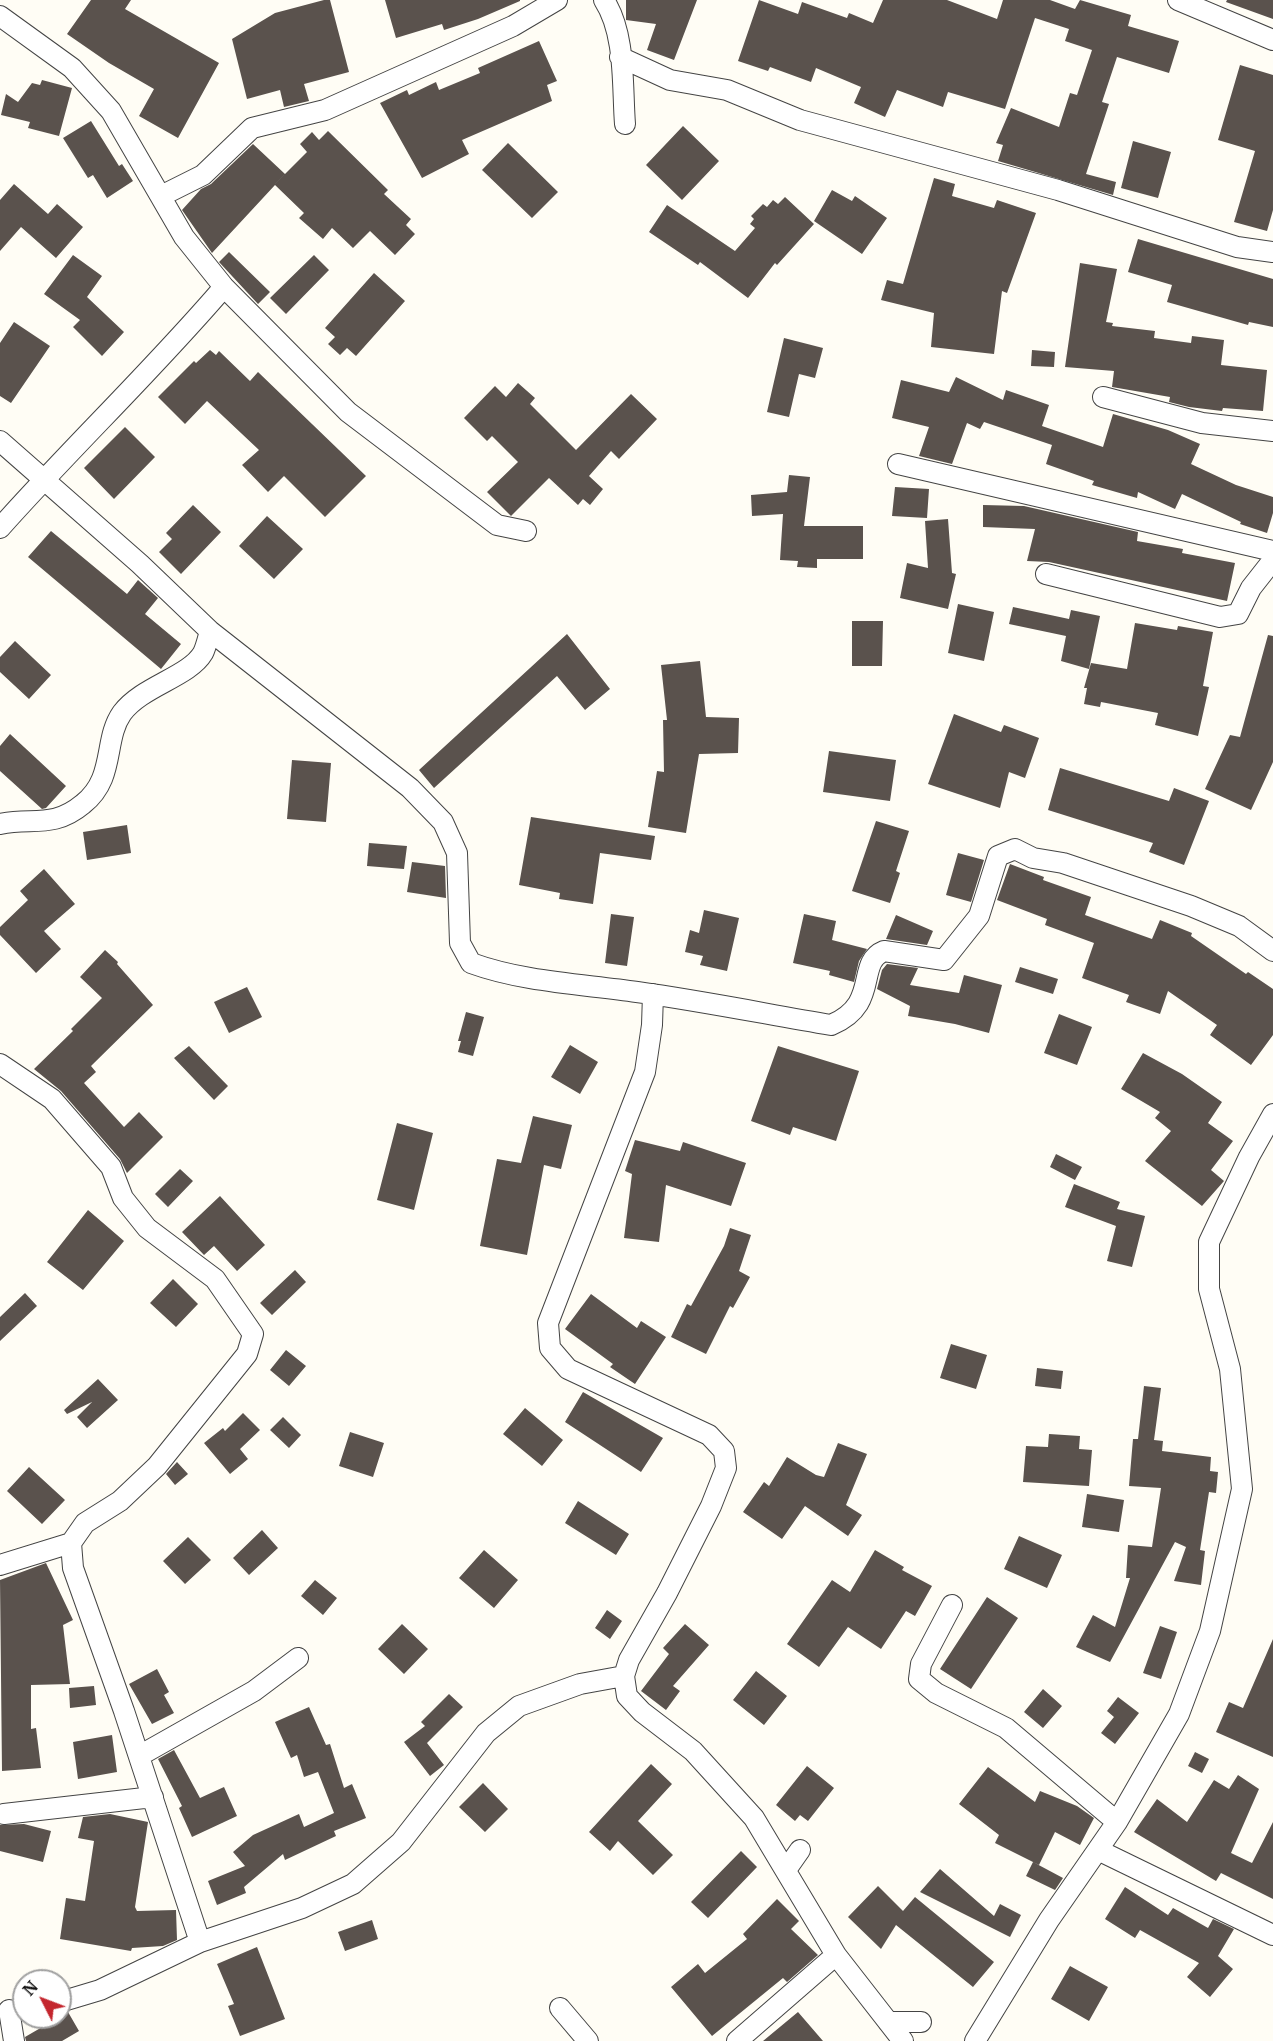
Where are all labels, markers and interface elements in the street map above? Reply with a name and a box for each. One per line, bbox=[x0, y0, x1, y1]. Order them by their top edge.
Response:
north arrow bbox=[12, 1969, 72, 2029]
text: N bbox=[18, 1977, 42, 2000]

